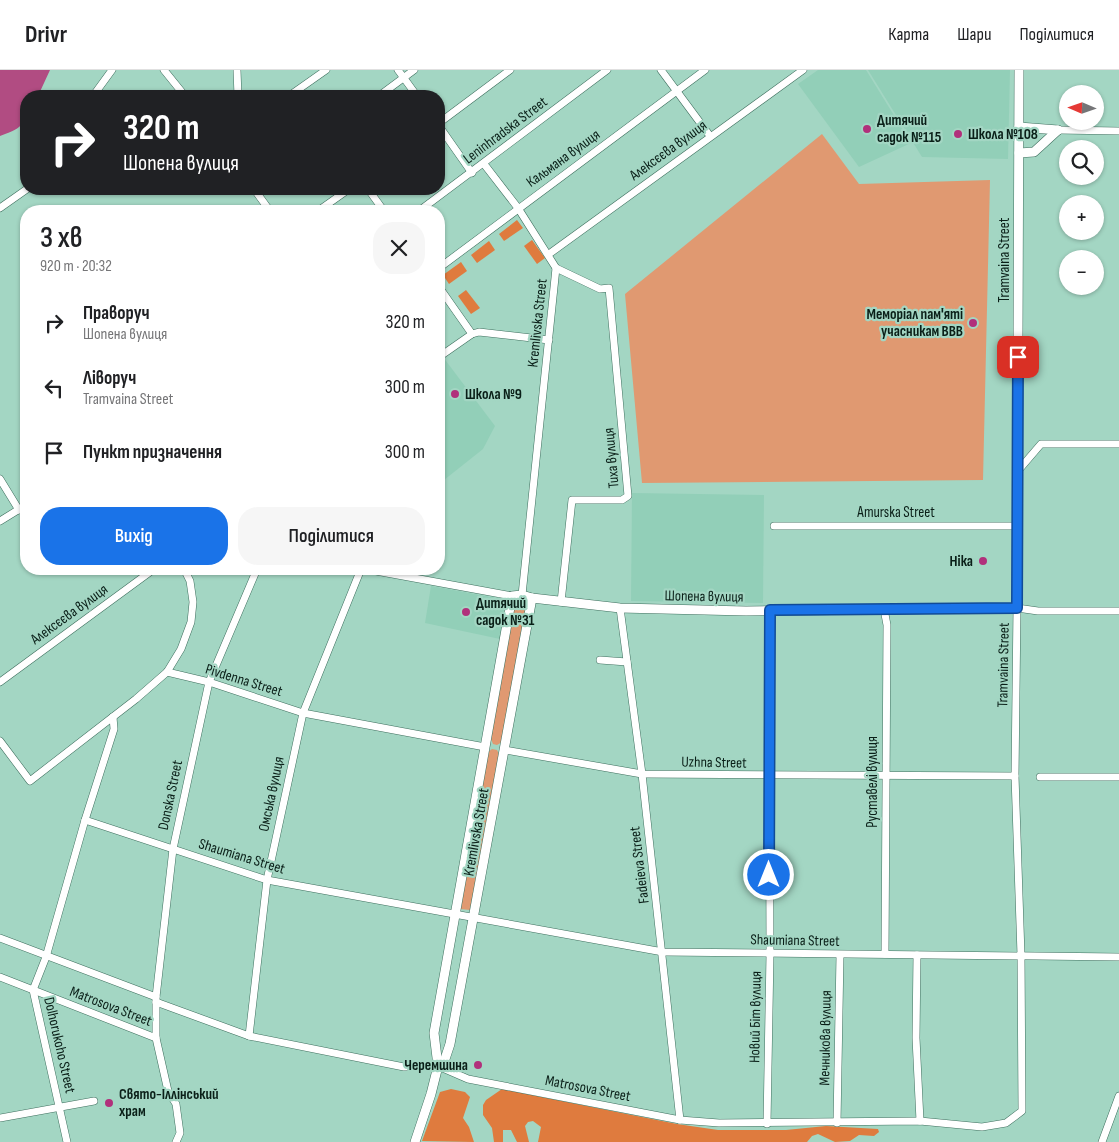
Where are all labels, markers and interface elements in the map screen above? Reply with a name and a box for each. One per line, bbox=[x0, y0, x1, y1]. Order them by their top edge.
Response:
text: Drivr bbox=[25, 20, 67, 49]
text: Карта bbox=[888, 24, 929, 45]
text: Шари bbox=[957, 24, 991, 45]
text: Поділитися bbox=[1019, 24, 1094, 45]
north arrow bbox=[1059, 85, 1104, 130]
map controls bbox=[1059, 85, 1104, 295]
street label: Leninhradska Street bbox=[459, 92, 551, 168]
text: 320 m bbox=[123, 107, 199, 150]
icon: right bbox=[40, 110, 105, 175]
place label: Дитячий садок №115 bbox=[877, 111, 942, 147]
street label: Алексєєва вулиця bbox=[625, 116, 711, 185]
marker: Дитячий садок №115 bbox=[861, 123, 873, 135]
street label: Кальмана вулиця bbox=[523, 125, 604, 192]
place label: Школа №108 bbox=[968, 125, 1038, 144]
marker: Школа №108 bbox=[952, 128, 964, 140]
button: search bbox=[1059, 140, 1104, 185]
text: Шопена вулиця bbox=[123, 150, 239, 177]
button: + bbox=[1059, 195, 1104, 240]
street label: Tramvaina Street bbox=[995, 217, 1014, 302]
text: 3 хв bbox=[40, 220, 83, 256]
button: close bbox=[373, 222, 425, 274]
button: − bbox=[1059, 250, 1104, 295]
text: 920 m · 20:32 bbox=[40, 257, 112, 276]
street label: Kremlivska Street bbox=[523, 277, 552, 368]
text: Праворуч bbox=[83, 302, 150, 325]
place label: Меморіал пам'яті учасникам ВВВ bbox=[866, 305, 963, 341]
icon: right bbox=[40, 309, 68, 337]
text: 320 m bbox=[385, 311, 425, 334]
marker: Меморіал пам'яті учасникам ВВВ bbox=[967, 317, 979, 329]
text: Шопена вулиця bbox=[83, 325, 167, 344]
pin bbox=[997, 336, 1039, 378]
icon: arrive bbox=[1004, 343, 1032, 371]
text: Ліворуч bbox=[83, 367, 136, 390]
icon: left bbox=[40, 374, 68, 402]
text: 300 m bbox=[385, 376, 425, 399]
place label: Школа №9 bbox=[465, 385, 522, 404]
marker: Школа №9 bbox=[449, 388, 461, 400]
text: Tramvaina Street bbox=[83, 390, 173, 409]
street label: Тиха вулиця bbox=[599, 427, 624, 489]
icon: arrive bbox=[40, 439, 68, 467]
text: Пункт призначення bbox=[83, 441, 222, 464]
text: 300 m bbox=[385, 441, 425, 464]
street label: Amurska Street bbox=[856, 503, 935, 522]
button: Вихід bbox=[40, 507, 228, 565]
button: Поділитися bbox=[238, 507, 425, 565]
place label: Ніка bbox=[950, 552, 973, 571]
marker: Ніка bbox=[977, 555, 989, 567]
street label: Алексєєва вулиця bbox=[26, 580, 112, 649]
street label: Шопена вулиця bbox=[664, 586, 744, 607]
place label: Дитячий садок №31 bbox=[476, 594, 535, 630]
marker: Дитячий садок №31 bbox=[460, 606, 472, 618]
street label: Tramvaina Street bbox=[993, 622, 1014, 708]
street label: Pivdenna Street bbox=[203, 660, 285, 701]
street label: Руставелі вулиця bbox=[863, 736, 882, 828]
street label: Uzhna Street bbox=[681, 752, 747, 773]
street label: Омська вулиця bbox=[254, 755, 289, 833]
street label: Donska Street bbox=[154, 758, 187, 832]
street label: Kremlivska Street bbox=[459, 786, 494, 878]
street label: Fadeieva Street bbox=[625, 825, 654, 905]
street label: Shaumiana Street bbox=[196, 834, 288, 879]
position arrow bbox=[742, 848, 794, 900]
street label: Shaumiana Street bbox=[750, 930, 840, 951]
street label: Новий Біт вулиця bbox=[745, 971, 766, 1063]
street label: Matrosova Street bbox=[67, 982, 155, 1031]
street label: Мечникова вулиця bbox=[815, 990, 836, 1086]
street label: Dolhorukoho Street bbox=[39, 995, 80, 1095]
place label: Черемшина bbox=[404, 1056, 468, 1075]
marker: Черемшина bbox=[472, 1059, 484, 1071]
street label: Matrosova Street bbox=[544, 1071, 633, 1106]
place label: Свято-Іллінський храм bbox=[119, 1085, 219, 1121]
marker: Свято-Іллінський храм bbox=[103, 1097, 115, 1109]

